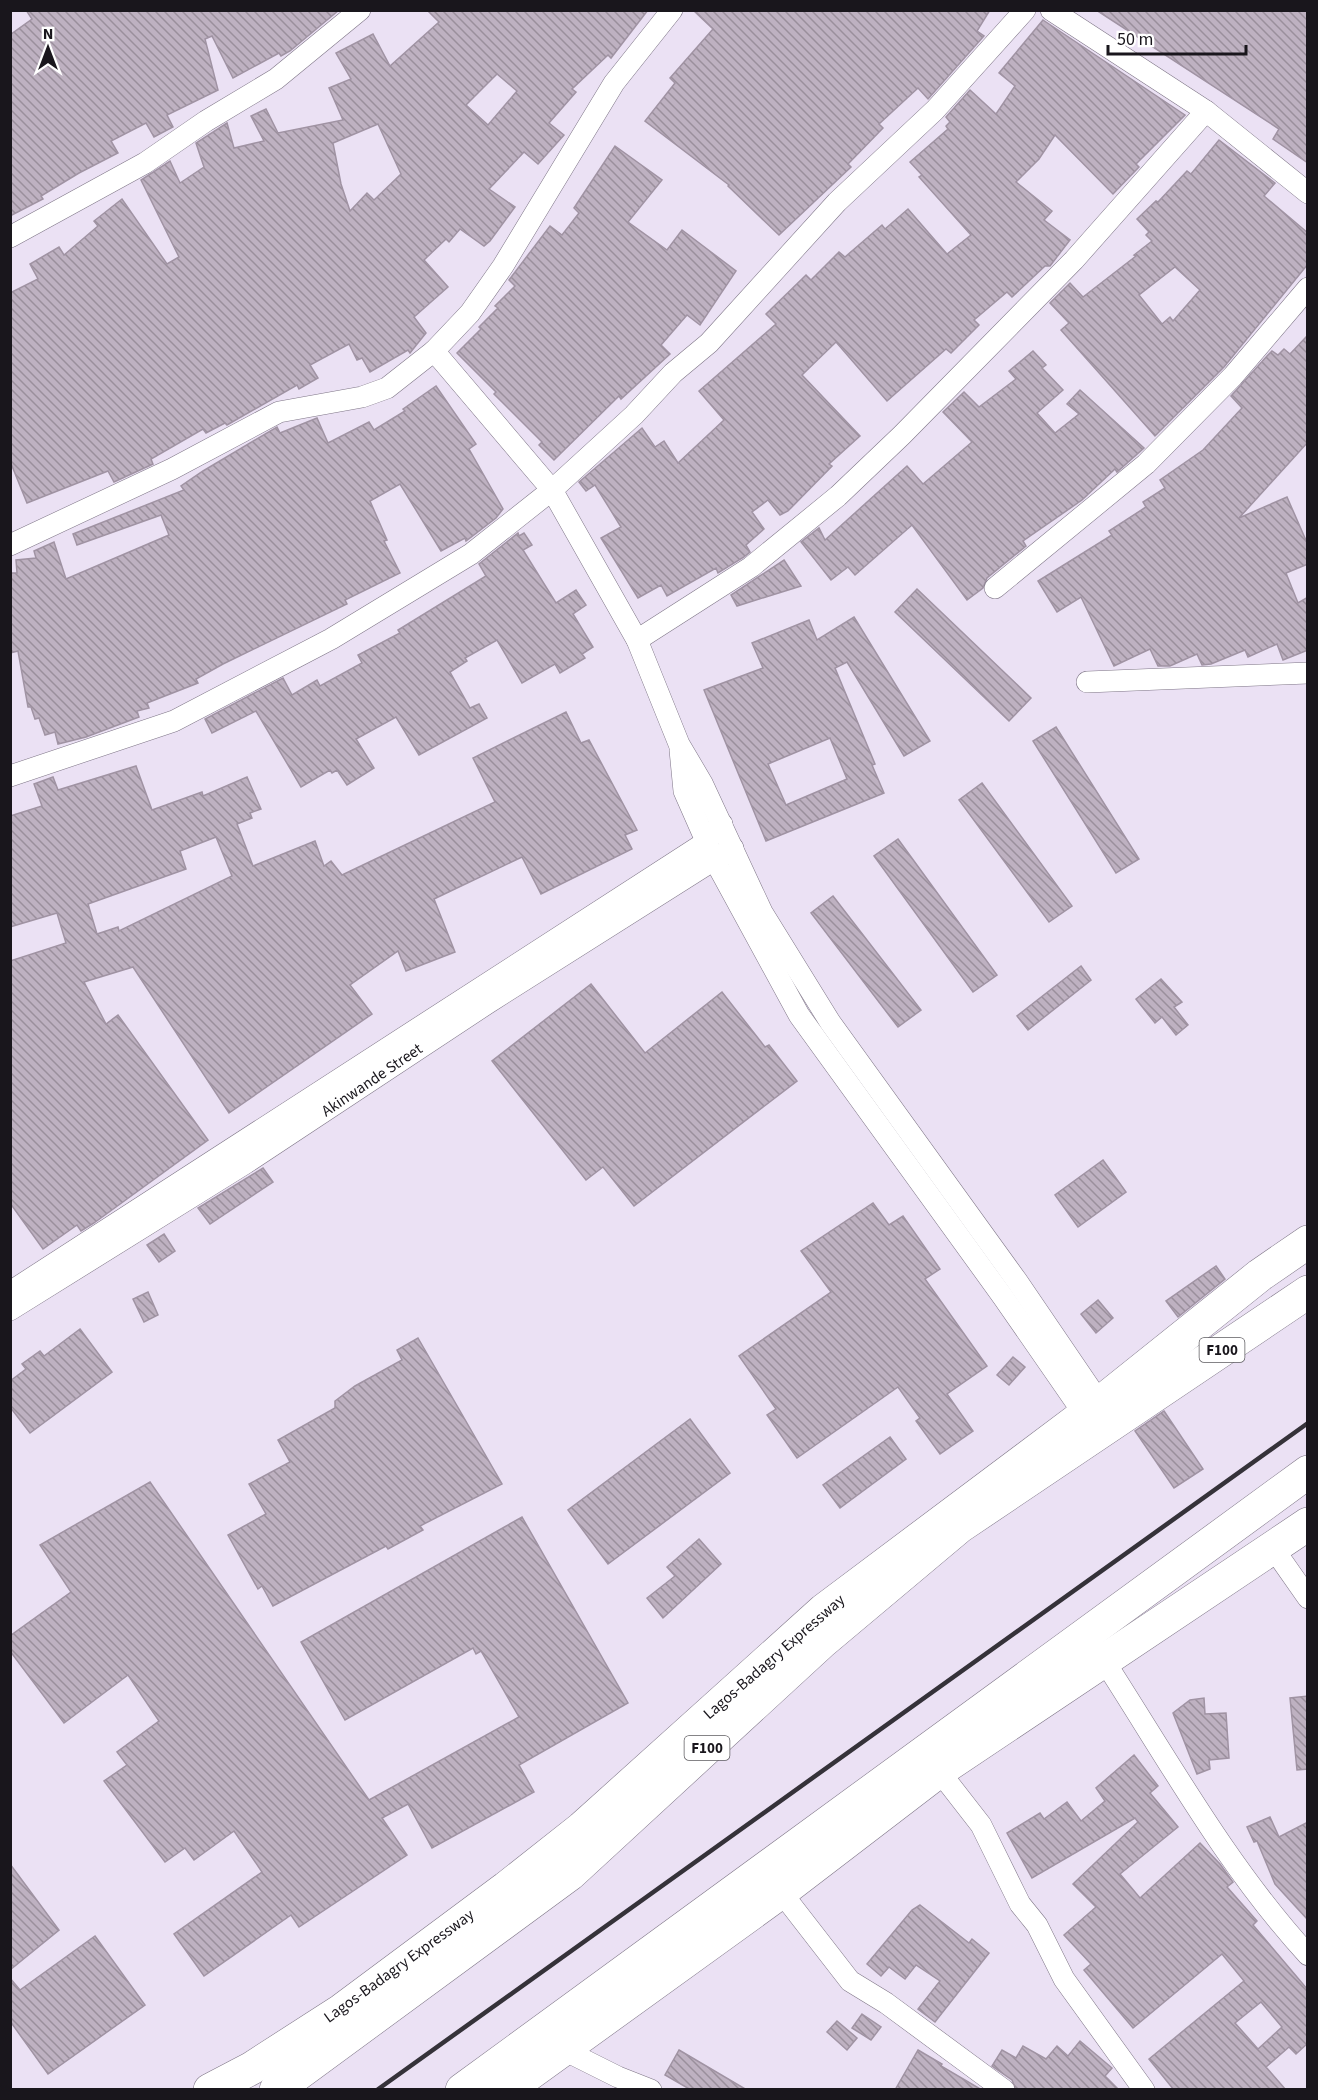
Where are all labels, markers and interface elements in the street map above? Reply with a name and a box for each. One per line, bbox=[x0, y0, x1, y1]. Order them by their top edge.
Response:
north arrow bbox=[18, 18, 78, 78]
scale bar bbox=[1108, 18, 1246, 56]
text: N bbox=[43, 23, 53, 45]
text: 50 m bbox=[1117, 27, 1153, 52]
street label: Akinwande Street bbox=[317, 1038, 427, 1122]
road number: F100 bbox=[1200, 1338, 1244, 1362]
street label: Lagos-Badagry Expressway bbox=[699, 1589, 850, 1725]
road number: F100 bbox=[684, 1736, 730, 1760]
street label: Lagos-Badagry Expressway bbox=[319, 1904, 479, 2028]

